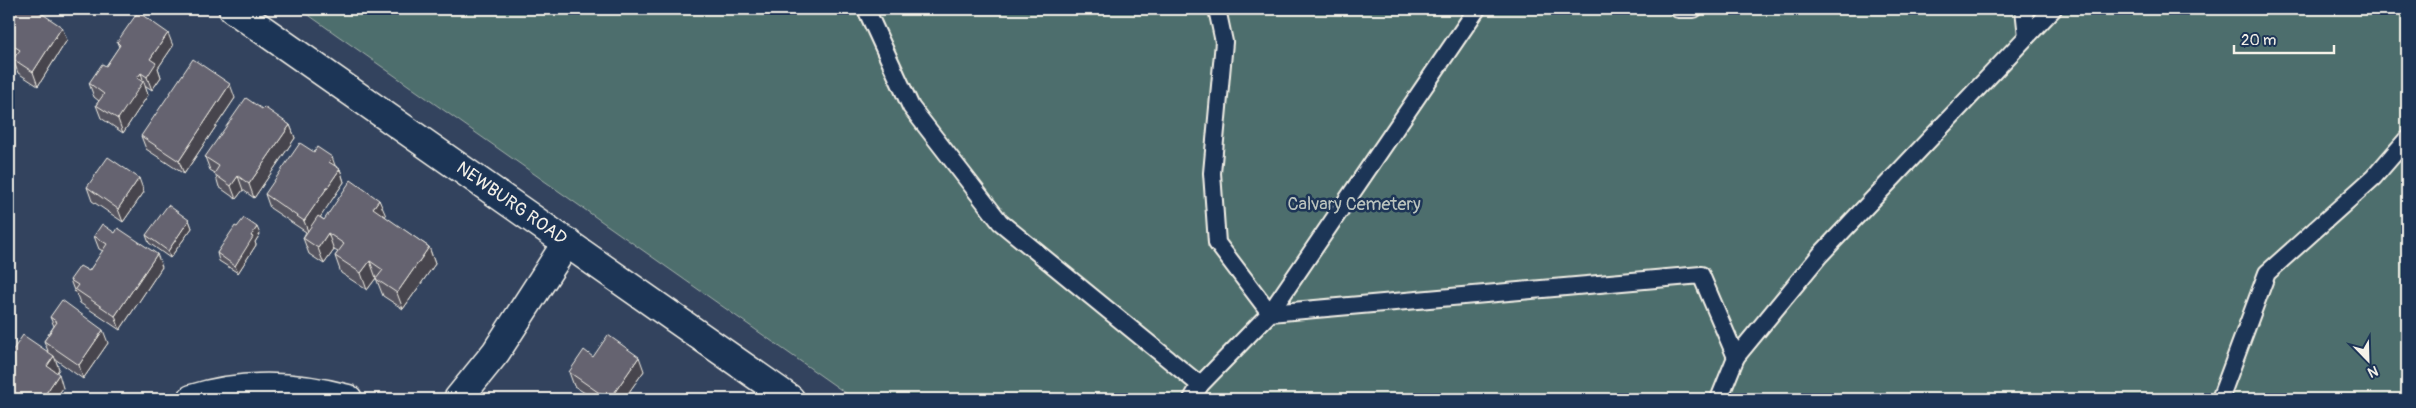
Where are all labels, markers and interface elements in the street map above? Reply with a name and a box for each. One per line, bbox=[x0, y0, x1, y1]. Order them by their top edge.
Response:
scale bar bbox=[2234, 22, 2334, 54]
text: 20 m bbox=[2241, 31, 2276, 50]
street label: NEWBURG ROAD bbox=[452, 157, 572, 250]
park label: Calvary Cemetery bbox=[1287, 193, 1421, 216]
north arrow bbox=[2344, 336, 2394, 386]
text: N bbox=[2365, 362, 2381, 381]

